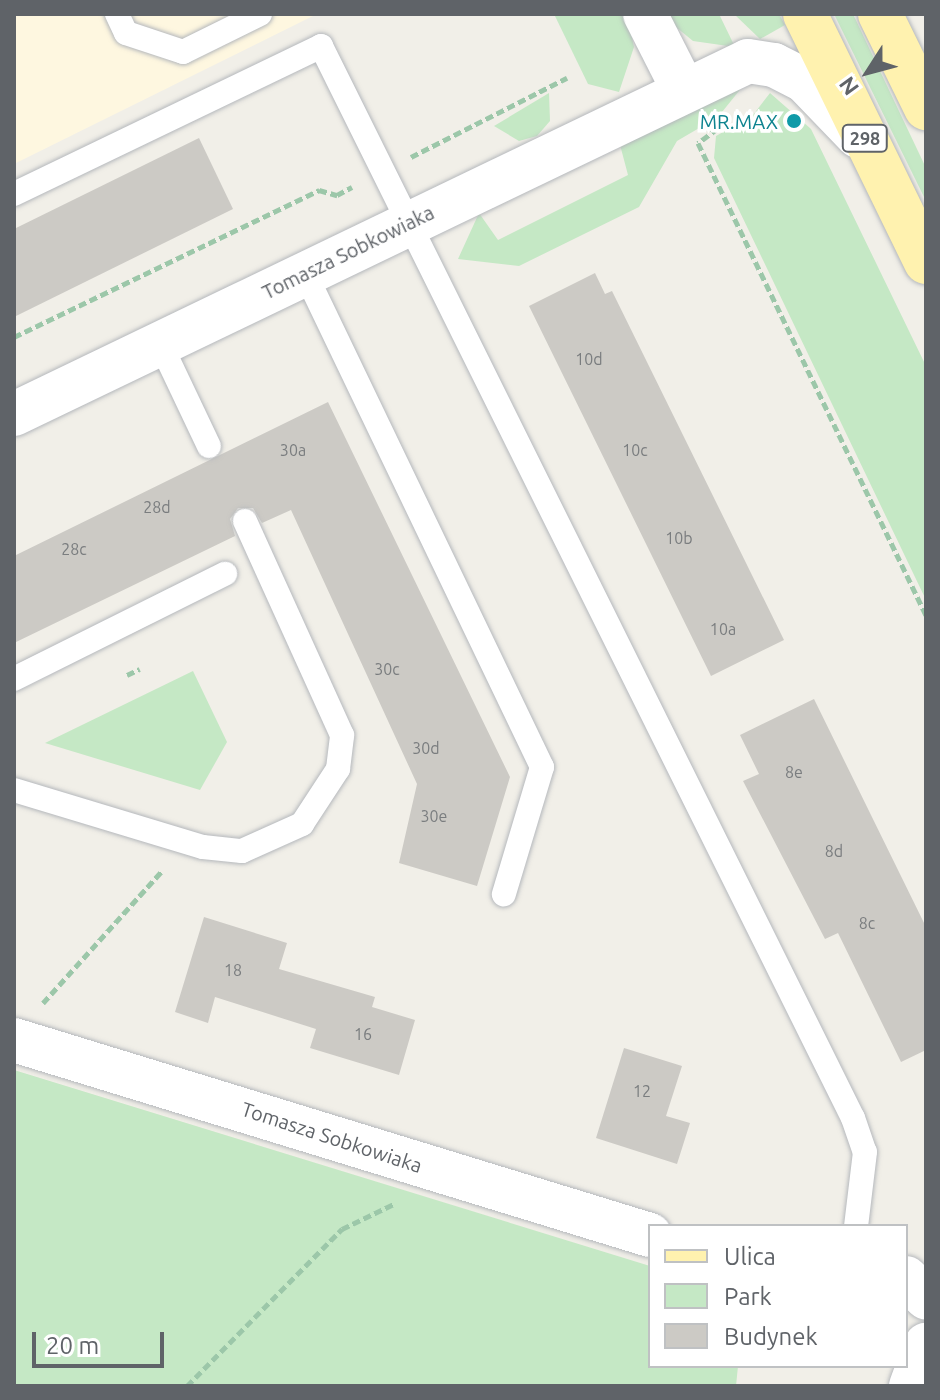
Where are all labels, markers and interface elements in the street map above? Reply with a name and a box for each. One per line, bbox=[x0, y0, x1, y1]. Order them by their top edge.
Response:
north arrow bbox=[828, 32, 908, 112]
text: N bbox=[833, 72, 863, 100]
place label: MR.MAX bbox=[700, 109, 778, 133]
marker: MR.MAX bbox=[785, 112, 803, 130]
road number: 298 bbox=[841, 124, 889, 152]
street label: Tomasza Sobkowiaka bbox=[258, 200, 438, 304]
house number: 10d bbox=[575, 349, 603, 369]
house number: 30a bbox=[280, 440, 306, 460]
house number: 10c bbox=[622, 440, 648, 460]
house number: 28d bbox=[143, 497, 171, 517]
house number: 10b bbox=[665, 528, 693, 548]
house number: 28c bbox=[61, 539, 87, 559]
house number: 10a bbox=[710, 619, 736, 639]
house number: 30c bbox=[374, 659, 400, 679]
house number: 30d bbox=[412, 738, 440, 758]
house number: 8e bbox=[785, 762, 803, 782]
house number: 30e bbox=[421, 806, 447, 826]
house number: 8d bbox=[825, 841, 843, 861]
house number: 8c bbox=[859, 913, 875, 933]
house number: 18 bbox=[224, 960, 242, 980]
house number: 16 bbox=[354, 1024, 372, 1044]
house number: 12 bbox=[633, 1081, 651, 1101]
street label: Tomasza Sobkowiaka bbox=[239, 1096, 425, 1178]
legend bbox=[648, 1224, 908, 1368]
text: Ulica bbox=[724, 1243, 776, 1270]
text: Park bbox=[724, 1283, 772, 1310]
scale bar bbox=[36, 1316, 168, 1366]
text: Budynek bbox=[724, 1323, 818, 1350]
text: 20 m bbox=[46, 1332, 99, 1359]

